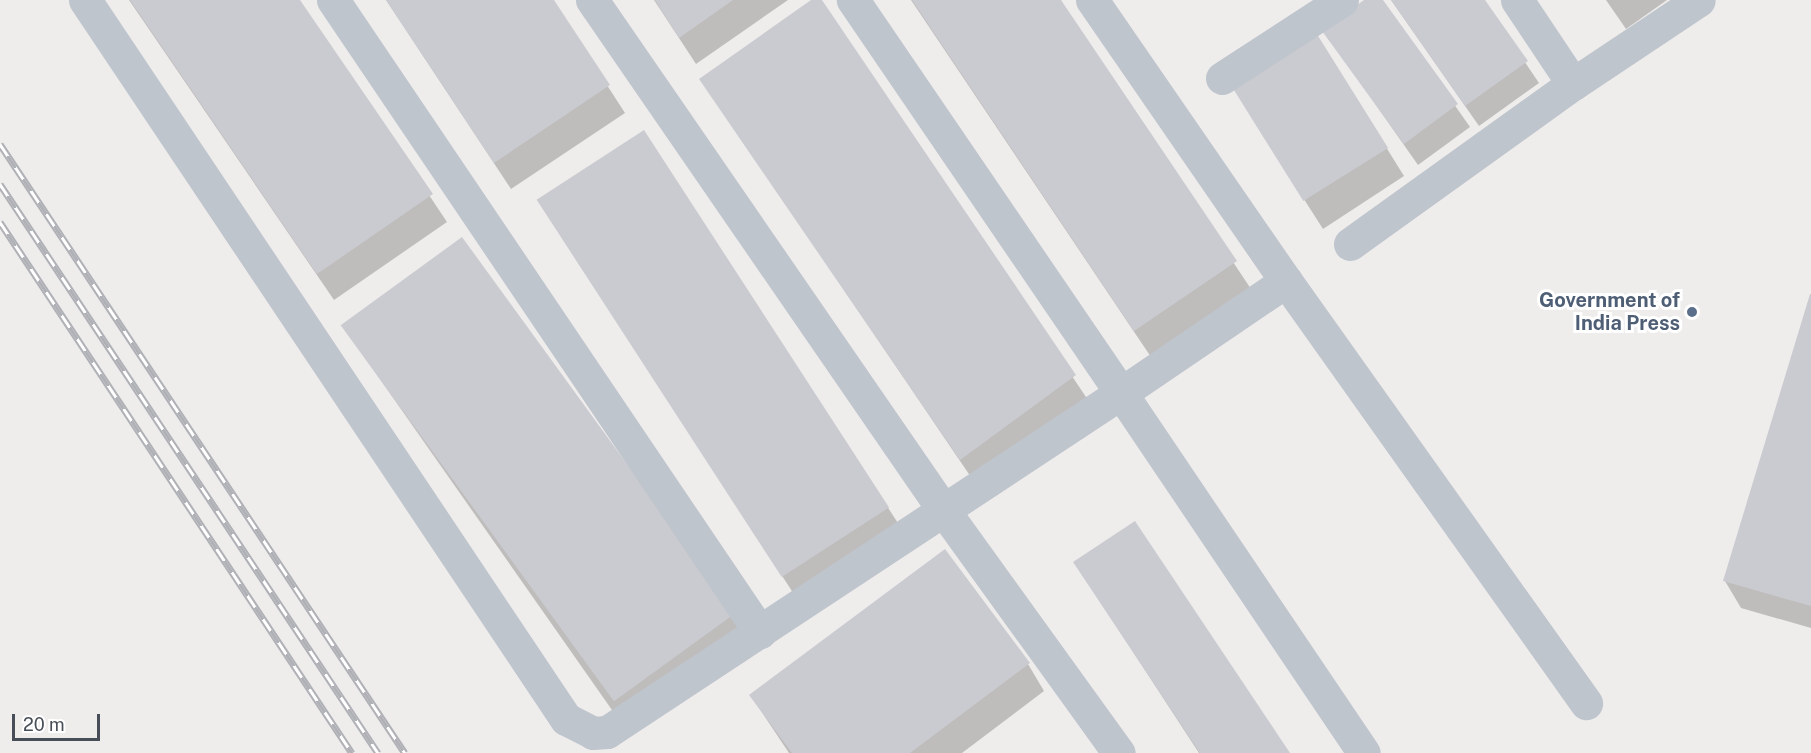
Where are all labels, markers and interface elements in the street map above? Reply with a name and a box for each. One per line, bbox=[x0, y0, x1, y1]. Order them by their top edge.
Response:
place label: Government of India Press bbox=[1539, 288, 1680, 335]
marker: Government of India Press bbox=[1685, 305, 1699, 319]
scale bar bbox=[15, 702, 104, 740]
text: 20 m bbox=[23, 714, 65, 735]

